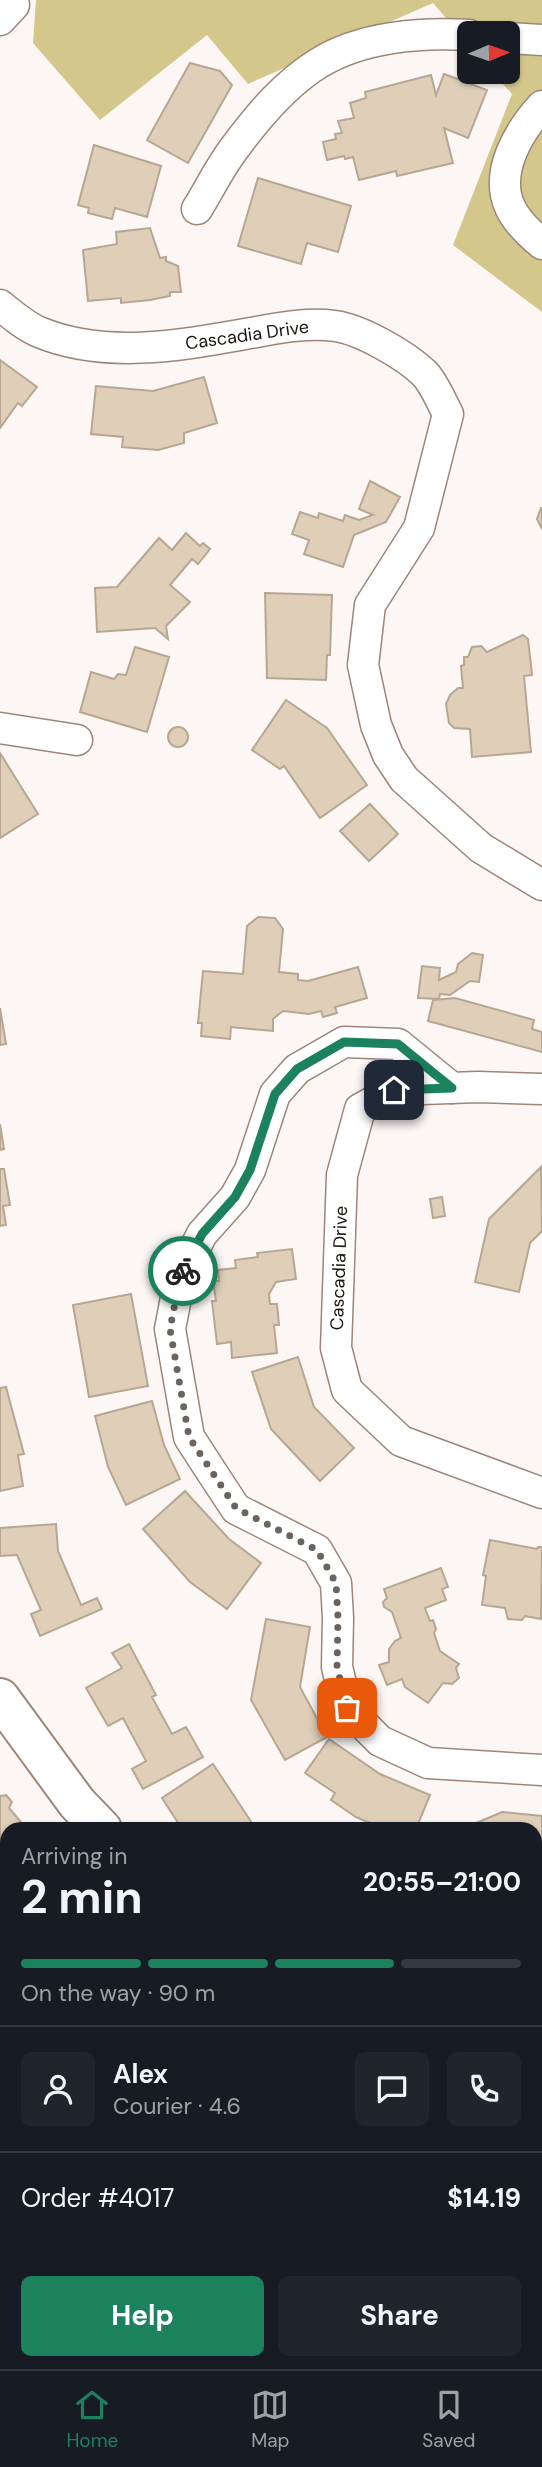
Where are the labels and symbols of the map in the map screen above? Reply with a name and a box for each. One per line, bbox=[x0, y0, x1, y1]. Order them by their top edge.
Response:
north arrow bbox=[457, 21, 520, 84]
street label: Cascadia Drive bbox=[184, 314, 310, 356]
pin bbox=[364, 1060, 424, 1120]
street label: Cascadia Drive bbox=[325, 1205, 353, 1331]
courier bbox=[148, 1236, 218, 1306]
pin bbox=[317, 1678, 377, 1738]

